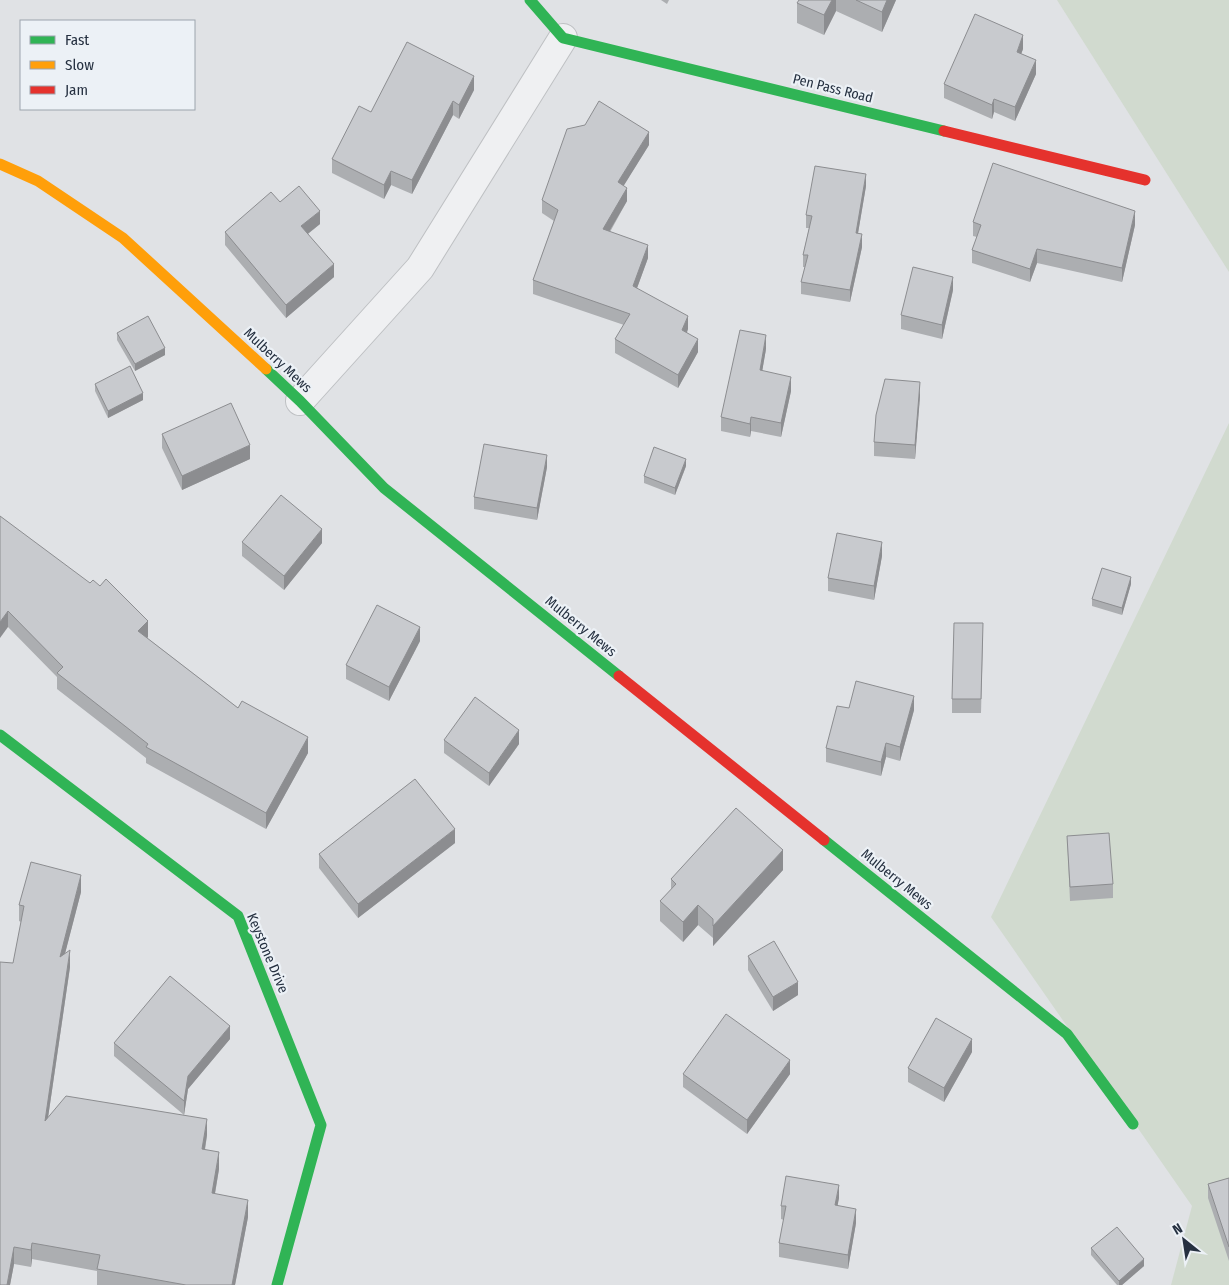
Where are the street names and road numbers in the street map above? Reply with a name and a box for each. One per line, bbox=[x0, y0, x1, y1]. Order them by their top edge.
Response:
street label: Pen Pass Road bbox=[791, 70, 875, 107]
street label: Mulberry Mews bbox=[240, 325, 315, 396]
street label: Mulberry Mews bbox=[542, 593, 620, 660]
street label: Mulberry Mews bbox=[858, 846, 936, 913]
street label: Keystone Drive bbox=[243, 911, 292, 996]

